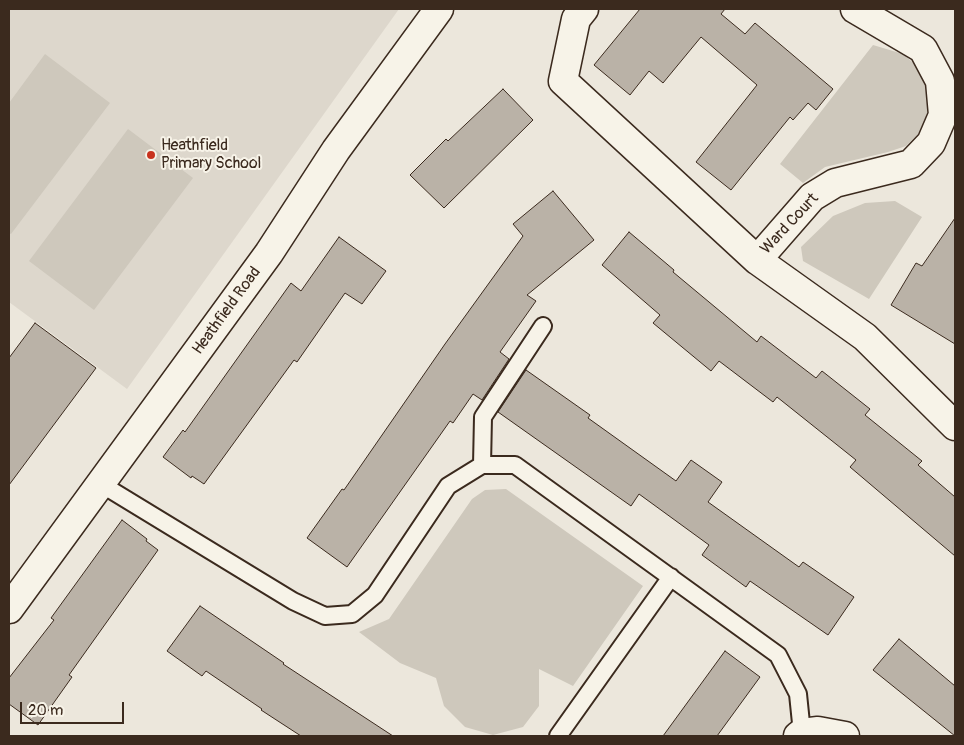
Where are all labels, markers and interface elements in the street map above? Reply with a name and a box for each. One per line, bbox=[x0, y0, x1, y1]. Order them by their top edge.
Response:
place label: Heathfield Primary School bbox=[161, 136, 261, 174]
marker: Heathfield Primary School bbox=[145, 149, 157, 161]
street label: Ward Court bbox=[757, 189, 823, 259]
street label: Heathfield Road bbox=[189, 263, 265, 359]
scale bar bbox=[22, 692, 126, 724]
text: 20 m bbox=[28, 701, 63, 720]

